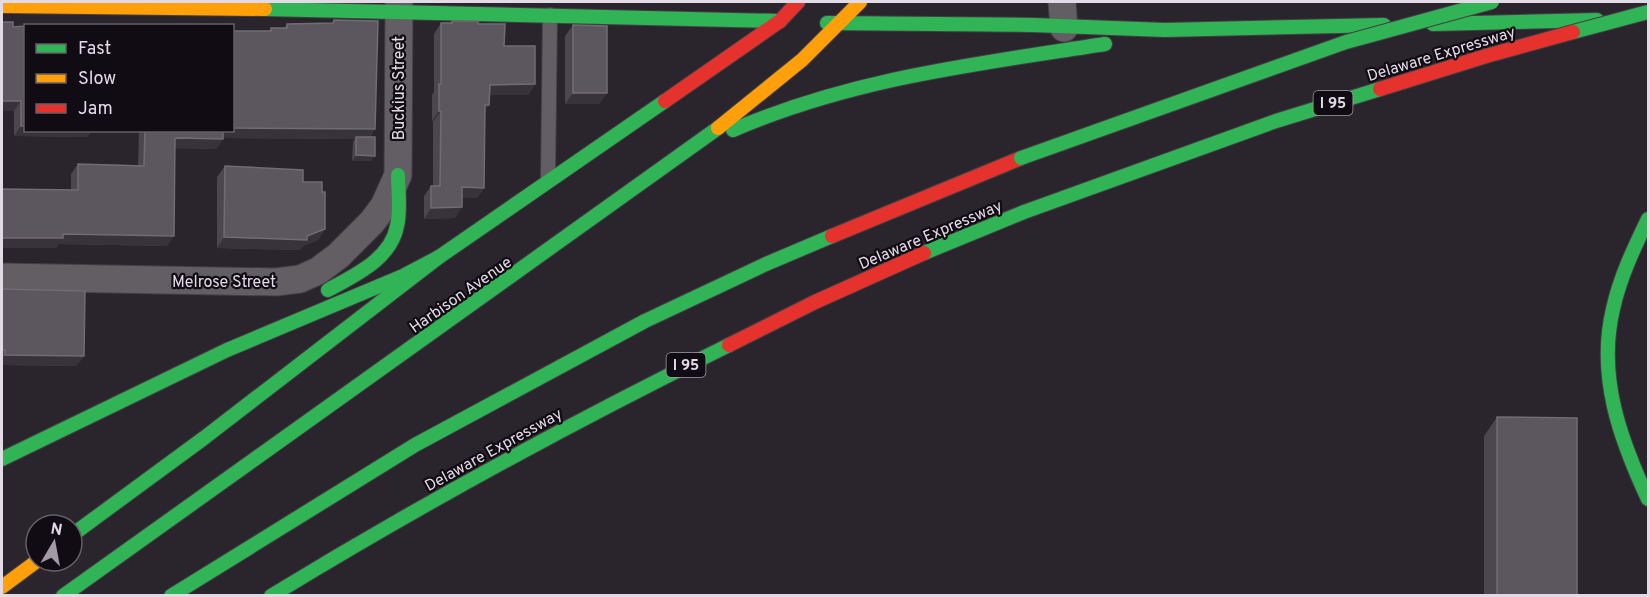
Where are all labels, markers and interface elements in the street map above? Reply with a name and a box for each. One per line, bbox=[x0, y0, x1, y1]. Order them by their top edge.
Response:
street label: Delaware Expressway bbox=[1365, 23, 1518, 87]
legend bbox=[24, 24, 234, 132]
street label: Buckius Street bbox=[390, 36, 410, 140]
text: Fast bbox=[78, 38, 111, 61]
text: Slow bbox=[78, 68, 116, 91]
road number: I 95 bbox=[1314, 91, 1352, 115]
text: Jam bbox=[78, 98, 113, 121]
street label: Delaware Expressway bbox=[856, 197, 1006, 275]
street label: Harbison Avenue bbox=[406, 253, 516, 338]
street label: Melrose Street bbox=[172, 273, 276, 293]
road number: I 95 bbox=[666, 353, 706, 377]
street label: Delaware Expressway bbox=[422, 405, 566, 497]
north arrow bbox=[24, 513, 84, 573]
text: N bbox=[49, 519, 64, 541]

